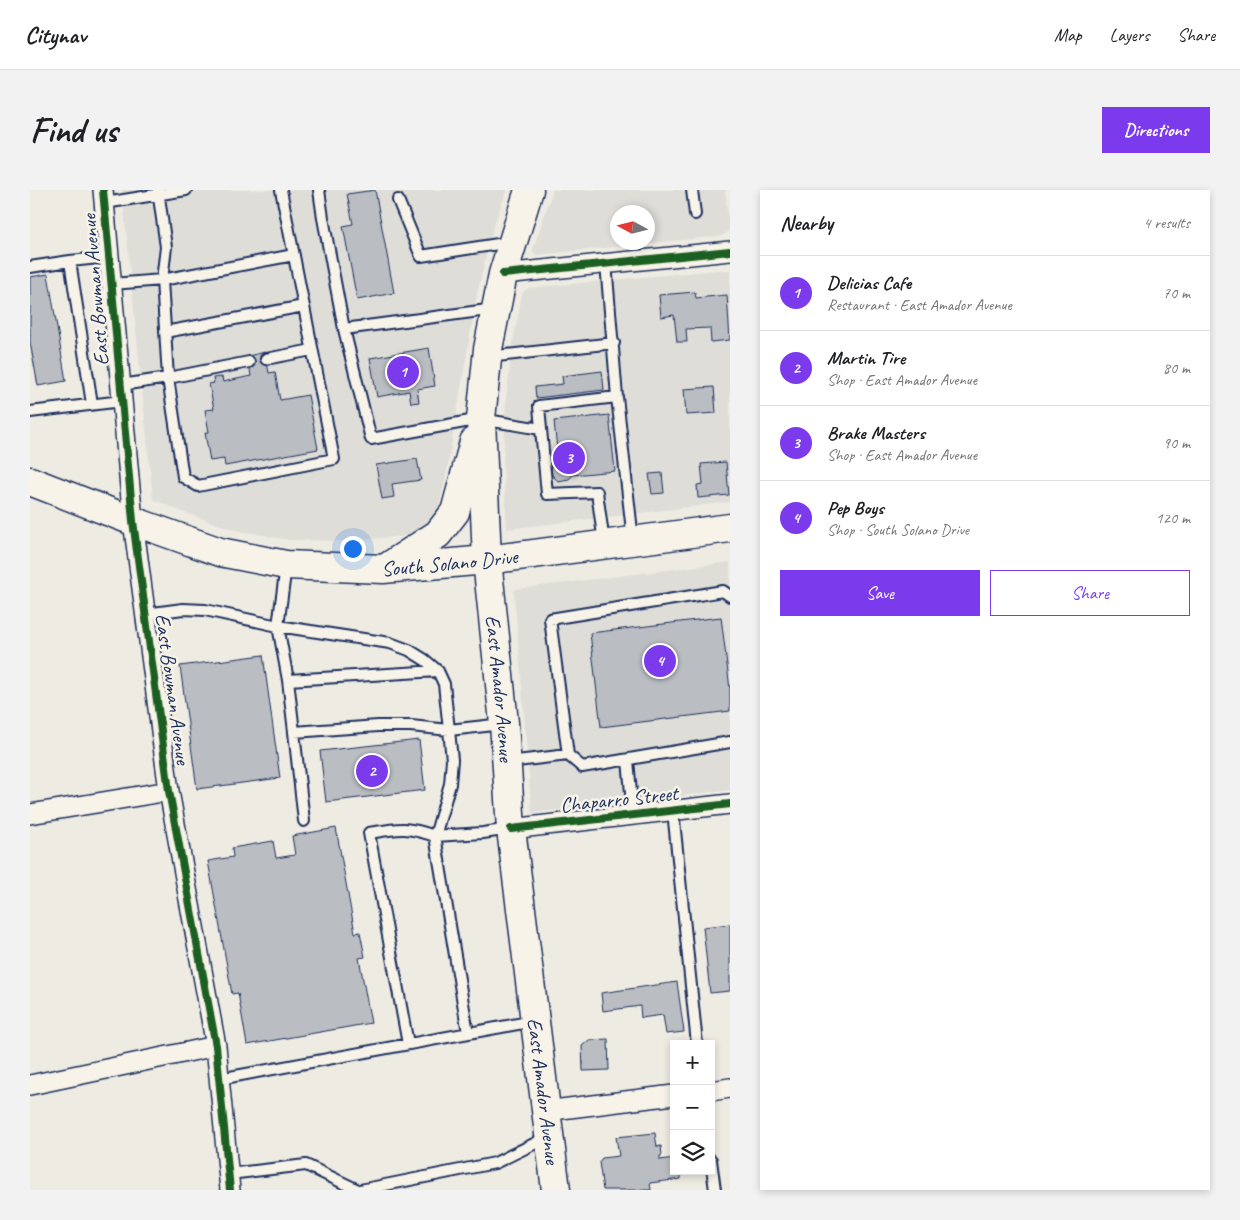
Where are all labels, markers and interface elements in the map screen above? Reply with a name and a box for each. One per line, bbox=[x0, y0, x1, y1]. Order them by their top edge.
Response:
text: Citynav bbox=[25, 20, 86, 50]
text: Map bbox=[1054, 24, 1082, 46]
text: Layers bbox=[1110, 24, 1149, 46]
text: Share bbox=[1177, 24, 1215, 46]
button: Directions bbox=[1102, 107, 1210, 153]
text: Find us bbox=[30, 108, 117, 153]
north arrow bbox=[610, 205, 655, 250]
text: Nearby bbox=[780, 210, 833, 236]
street label: East Bowman Avenue bbox=[75, 212, 115, 367]
text: 4 results bbox=[1143, 213, 1190, 233]
text: Delicias Cafe bbox=[827, 271, 911, 295]
text: 1 bbox=[792, 283, 800, 303]
text: 70 m bbox=[1163, 283, 1190, 303]
text: Restaurant · East Amador Avenue bbox=[827, 295, 1012, 315]
text: Martin Tire bbox=[827, 346, 905, 370]
pin: 1 bbox=[387, 353, 419, 391]
text: 2 bbox=[792, 358, 800, 378]
text: 80 m bbox=[1163, 358, 1190, 378]
text: Shop · East Amador Avenue bbox=[827, 370, 977, 390]
text: Brake Masters bbox=[827, 421, 925, 445]
text: 3 bbox=[792, 433, 800, 453]
text: 90 m bbox=[1163, 433, 1190, 453]
pin: 3 bbox=[553, 439, 585, 477]
text: Shop · East Amador Avenue bbox=[827, 445, 977, 465]
text: Pep Boys bbox=[827, 496, 884, 520]
text: 4 bbox=[792, 508, 800, 528]
text: 120 m bbox=[1156, 508, 1190, 528]
text: Shop · South Solano Drive bbox=[827, 520, 969, 540]
your location bbox=[340, 536, 366, 562]
street label: South Solano Drive bbox=[380, 543, 521, 582]
button: Save bbox=[780, 570, 980, 616]
button: Share bbox=[990, 570, 1190, 616]
street label: East Bowman Avenue bbox=[150, 612, 197, 767]
street label: East Amador Avenue bbox=[480, 614, 520, 764]
pin: 4 bbox=[644, 642, 676, 680]
pin: 2 bbox=[356, 752, 388, 790]
street label: Chaparro Street bbox=[559, 780, 681, 818]
street label: East Amador Avenue bbox=[522, 1016, 566, 1167]
map controls bbox=[670, 1040, 715, 1175]
button: + bbox=[670, 1040, 715, 1085]
button: − bbox=[670, 1085, 715, 1130]
button: layers bbox=[670, 1130, 715, 1175]

